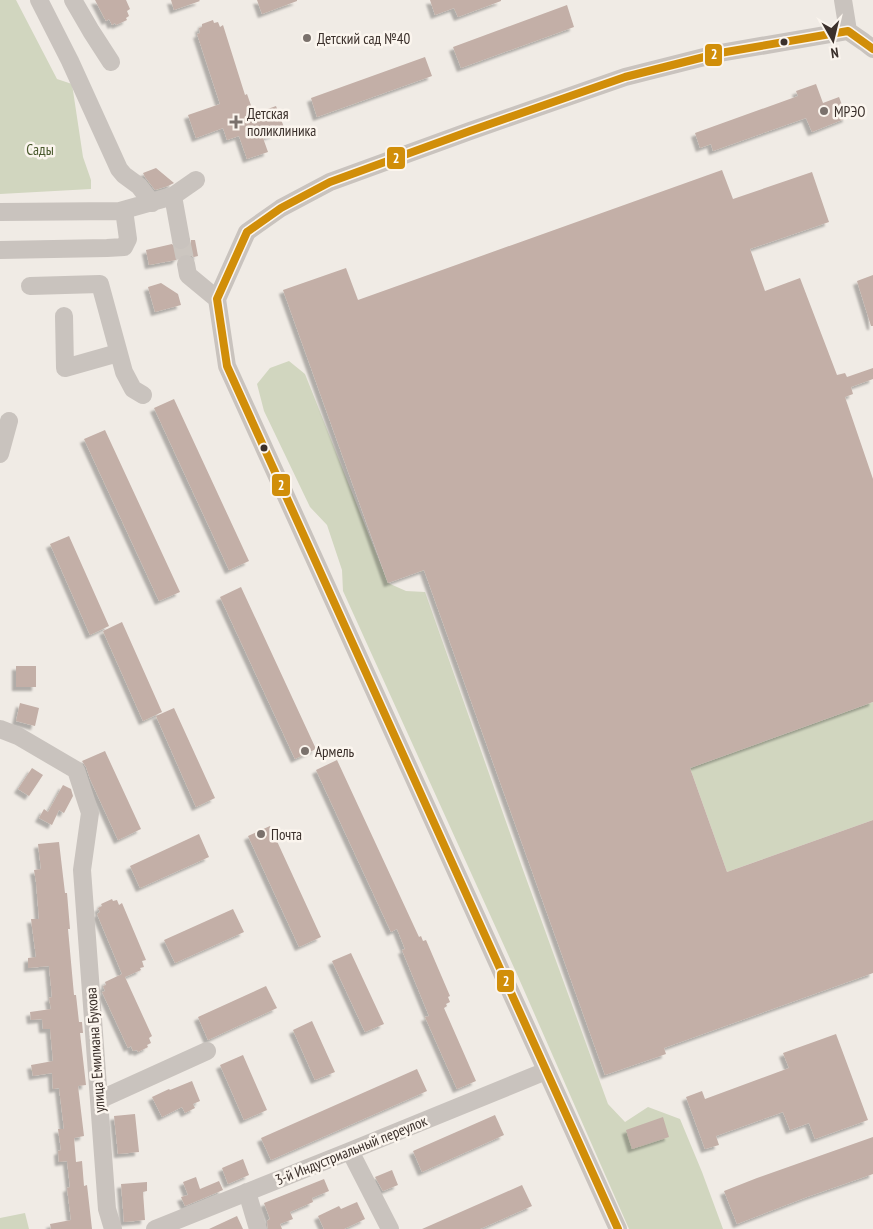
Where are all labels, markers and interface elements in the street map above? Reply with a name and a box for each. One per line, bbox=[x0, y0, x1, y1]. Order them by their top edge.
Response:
north arrow bbox=[808, 15, 858, 65]
place label: Детский сад №40 bbox=[317, 29, 410, 48]
marker: Детский сад №40 bbox=[301, 32, 313, 44]
unlabelled marker bbox=[779, 37, 789, 47]
line badge: 2 bbox=[704, 43, 723, 67]
text: N bbox=[830, 43, 840, 62]
text: 2 bbox=[711, 45, 717, 63]
place label: МРЭО bbox=[834, 102, 866, 121]
place label: Детская поликлиника bbox=[247, 104, 316, 140]
marker: МРЭО bbox=[818, 105, 830, 117]
marker: Детская поликлиника bbox=[229, 115, 243, 129]
park label: Сады bbox=[26, 140, 54, 159]
line badge: 2 bbox=[386, 146, 406, 170]
text: 2 bbox=[393, 149, 399, 167]
unlabelled marker bbox=[259, 443, 269, 453]
line badge: 2 bbox=[271, 473, 291, 497]
text: 2 bbox=[278, 476, 284, 494]
place label: Армель bbox=[315, 742, 355, 761]
marker: Армель bbox=[299, 745, 311, 757]
place label: Почта bbox=[271, 825, 302, 844]
marker: Почта bbox=[255, 828, 267, 840]
line badge: 2 bbox=[496, 969, 515, 993]
text: 2 bbox=[503, 972, 509, 990]
street label: улица Емилиана Букова bbox=[81, 987, 109, 1113]
street label: 3-й Индустриальный переулок bbox=[272, 1111, 430, 1189]

